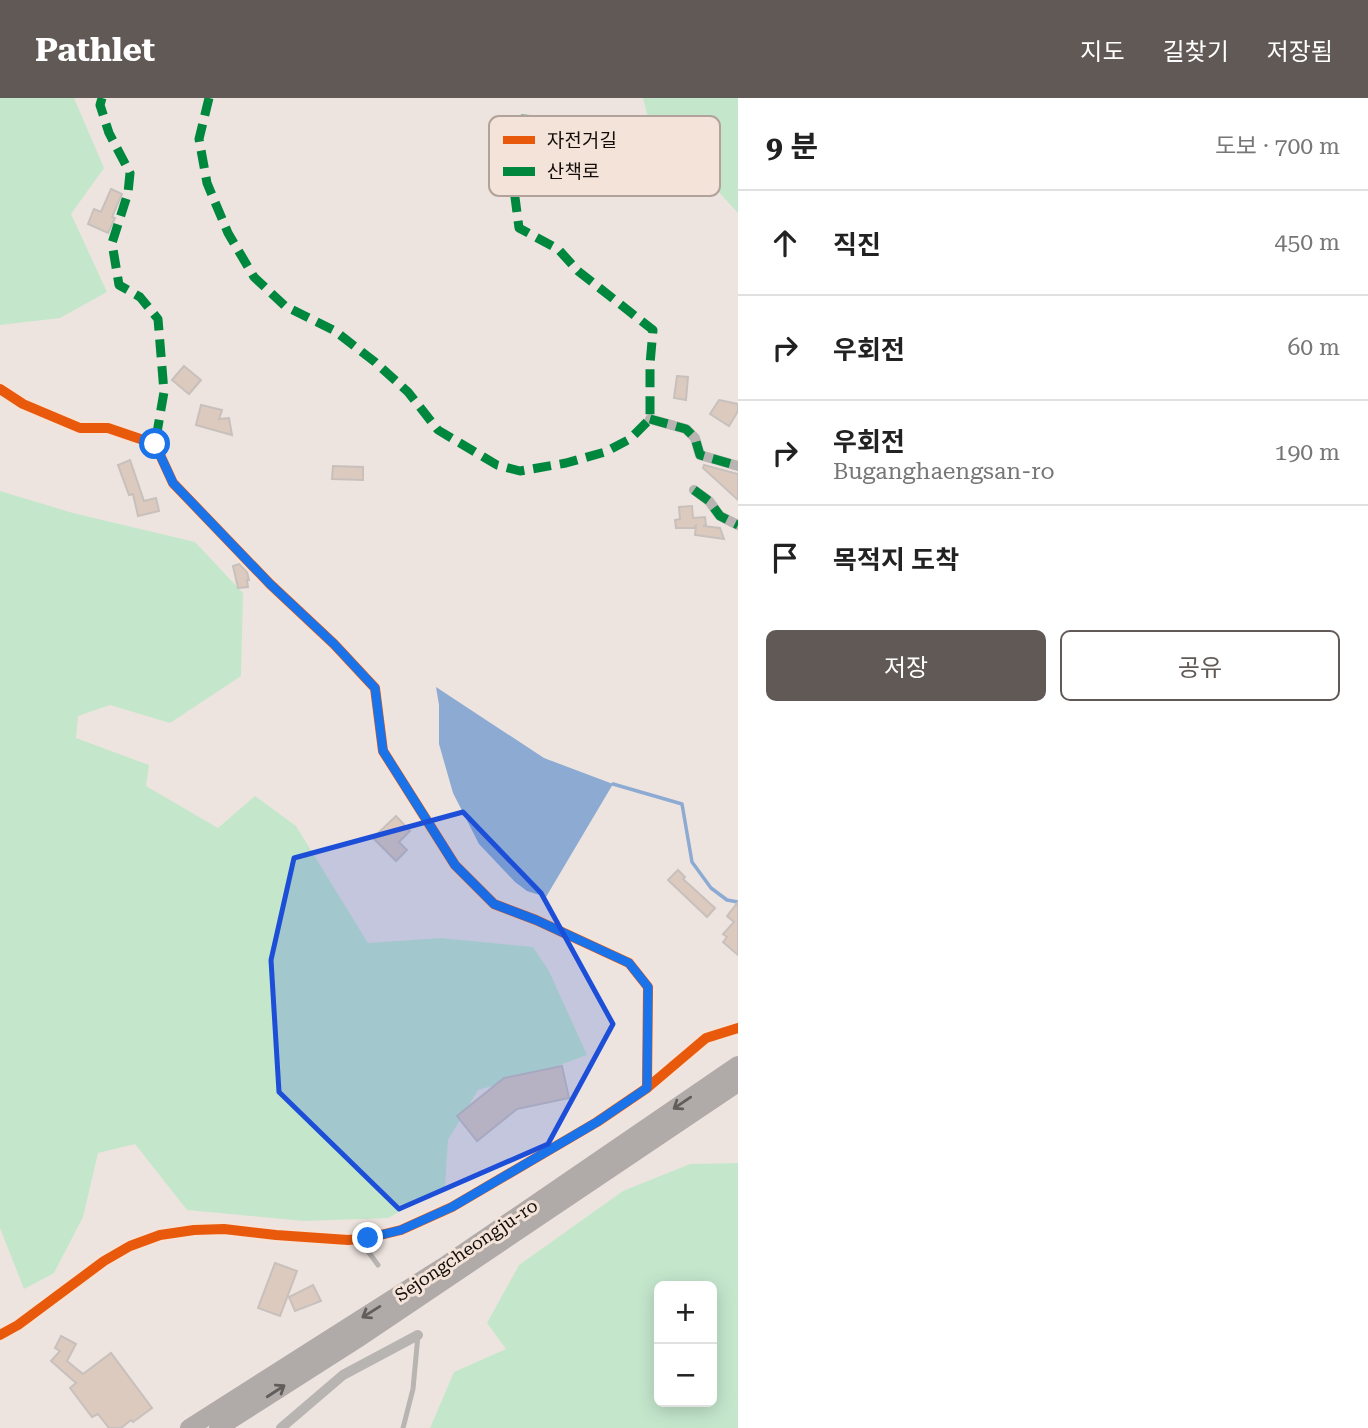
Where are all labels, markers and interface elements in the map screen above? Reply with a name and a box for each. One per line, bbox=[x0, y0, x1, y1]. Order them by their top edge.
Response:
text: Pathlet bbox=[35, 30, 155, 69]
text: 지도 bbox=[1080, 38, 1125, 66]
text: 길찾기 bbox=[1163, 38, 1229, 66]
text: 저장됨 bbox=[1267, 38, 1333, 66]
legend bbox=[489, 116, 720, 196]
text: 자전거길 bbox=[547, 129, 617, 152]
text: 9 분 bbox=[766, 129, 818, 164]
text: 도보 · 700 m bbox=[1215, 133, 1340, 160]
text: 산책로 bbox=[547, 160, 599, 183]
icon: ahead bbox=[766, 224, 804, 262]
text: 450 m bbox=[1275, 229, 1340, 256]
text: 직진 bbox=[833, 230, 881, 260]
icon: right bbox=[766, 329, 804, 367]
text: 60 m bbox=[1287, 334, 1340, 361]
text: 우회전 bbox=[833, 335, 905, 365]
text: 우회전 bbox=[833, 427, 905, 457]
route start bbox=[139, 428, 170, 459]
icon: right bbox=[766, 434, 804, 472]
text: 190 m bbox=[1275, 439, 1340, 466]
text: Buganghaengsan-ro bbox=[833, 458, 1055, 485]
icon: arrive bbox=[766, 539, 804, 577]
text: 목적지 도착 bbox=[833, 545, 959, 575]
button: 저장 bbox=[766, 630, 1046, 701]
button: 공유 bbox=[1060, 630, 1340, 701]
one-way arrow bbox=[673, 1096, 692, 1110]
street label: Sejongcheongju-ro bbox=[391, 1194, 541, 1306]
route end bbox=[352, 1222, 383, 1253]
map controls bbox=[654, 1281, 717, 1407]
button: + bbox=[654, 1281, 717, 1344]
one-way arrow bbox=[362, 1305, 381, 1320]
button: − bbox=[654, 1344, 717, 1407]
one-way arrow bbox=[265, 1384, 285, 1398]

